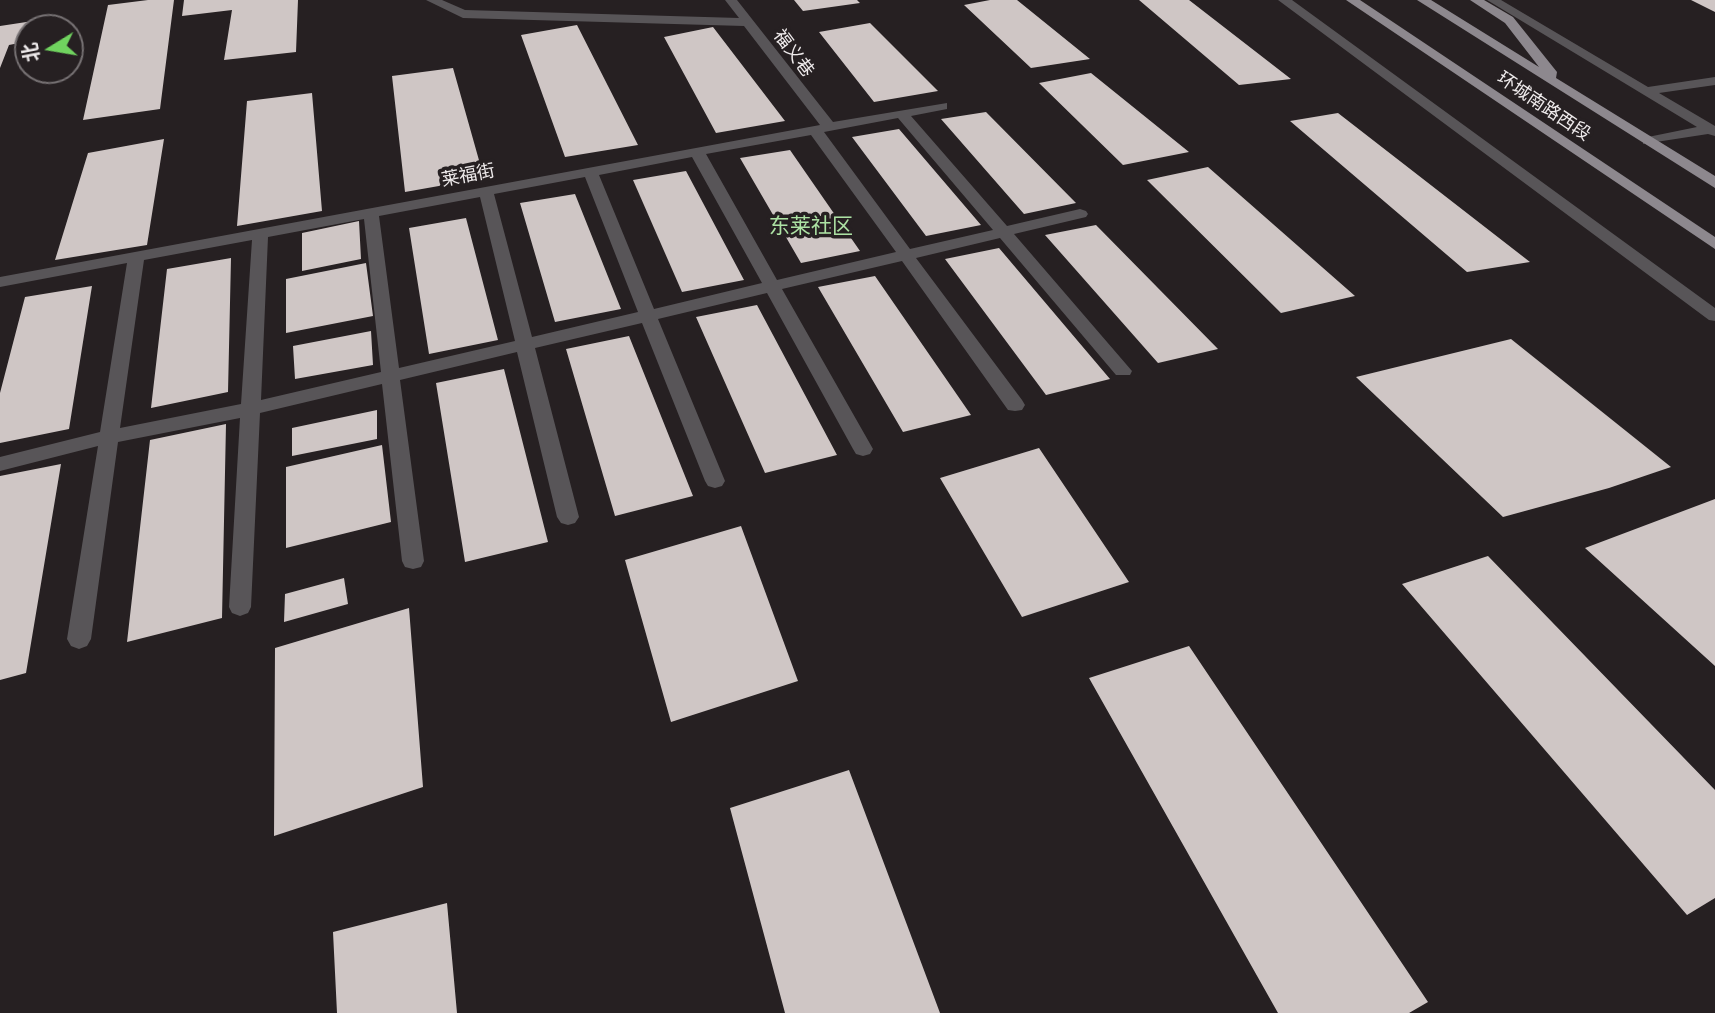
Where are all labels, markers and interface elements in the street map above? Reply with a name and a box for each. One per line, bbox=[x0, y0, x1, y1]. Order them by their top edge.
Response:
north arrow bbox=[14, 14, 84, 84]
street label: 福义巷 bbox=[769, 25, 819, 81]
text: 北 bbox=[17, 41, 43, 64]
street label: 环城南路西段 bbox=[1493, 67, 1595, 145]
street label: 莱福街 bbox=[439, 159, 497, 191]
district label: 东莱社区 bbox=[769, 213, 853, 239]

